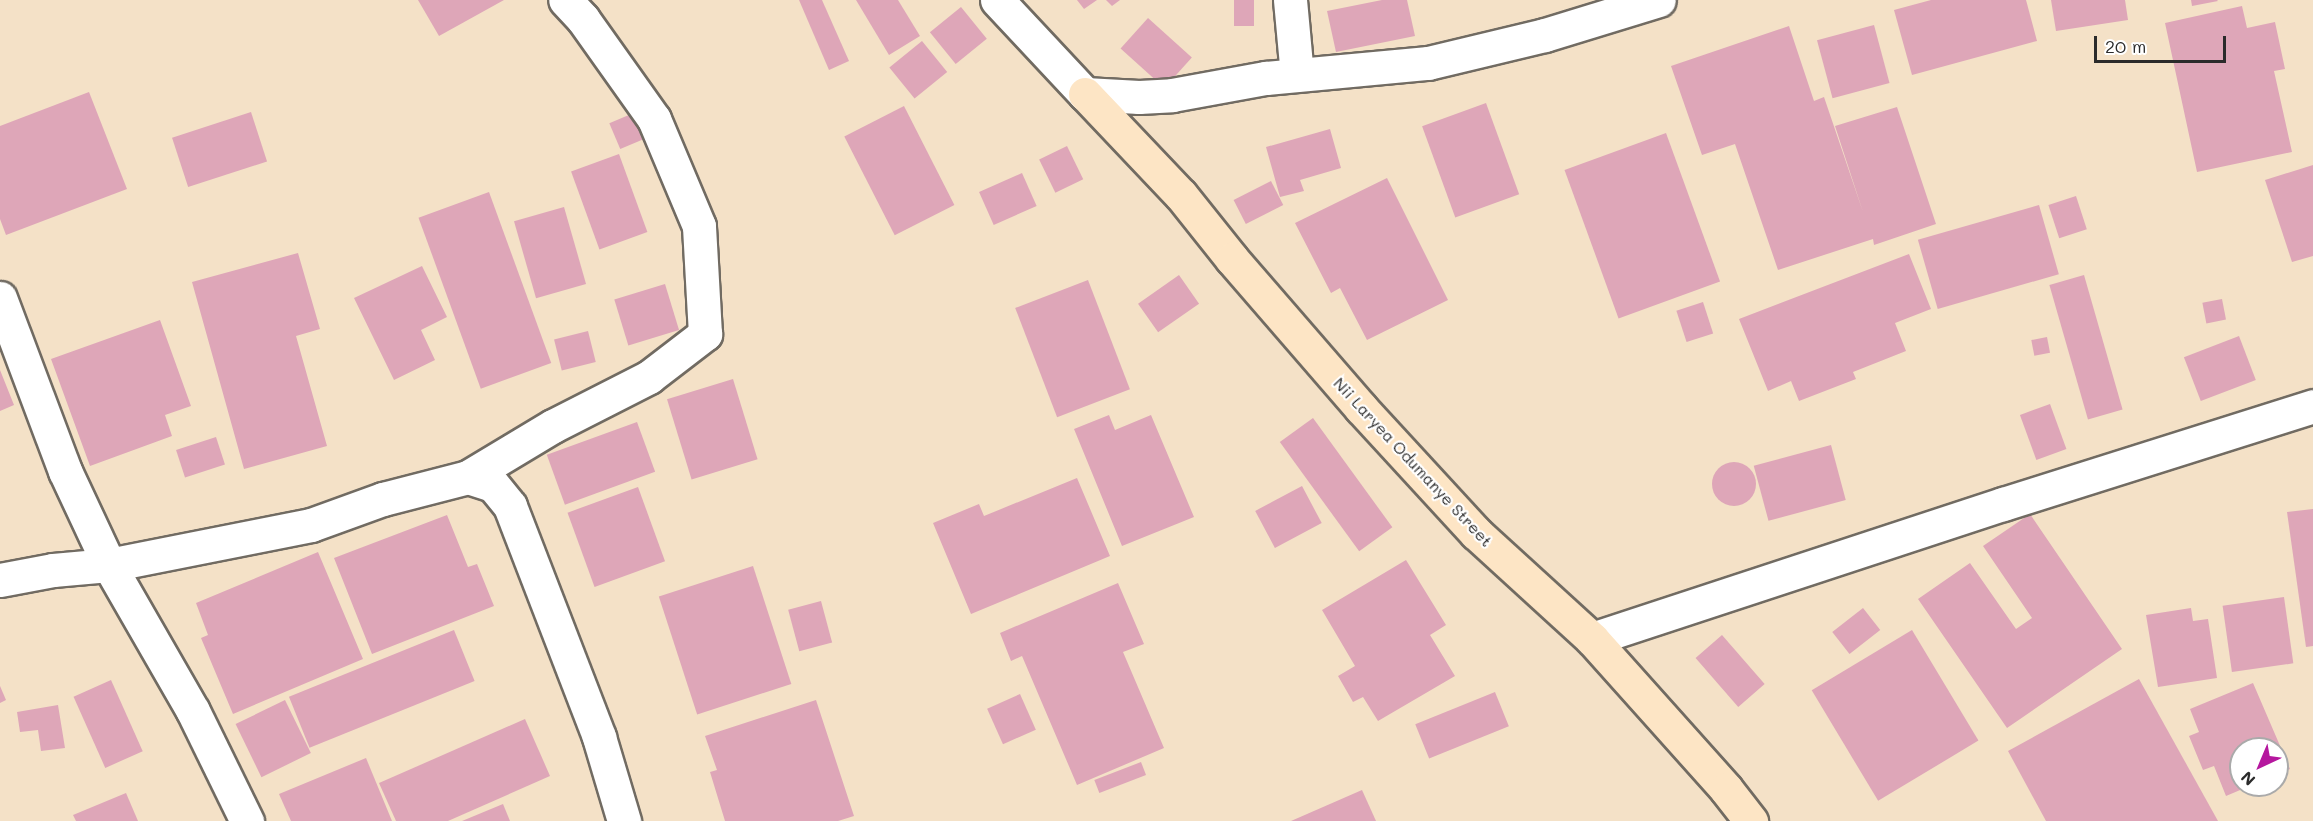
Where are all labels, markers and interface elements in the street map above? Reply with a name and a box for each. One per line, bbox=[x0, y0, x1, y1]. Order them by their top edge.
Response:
scale bar bbox=[2097, 24, 2229, 62]
text: 20 m bbox=[2105, 34, 2146, 58]
street label: Nii Laryea Odumanye Street bbox=[1330, 374, 1496, 550]
north arrow bbox=[2229, 737, 2289, 797]
text: N bbox=[2236, 767, 2259, 791]

